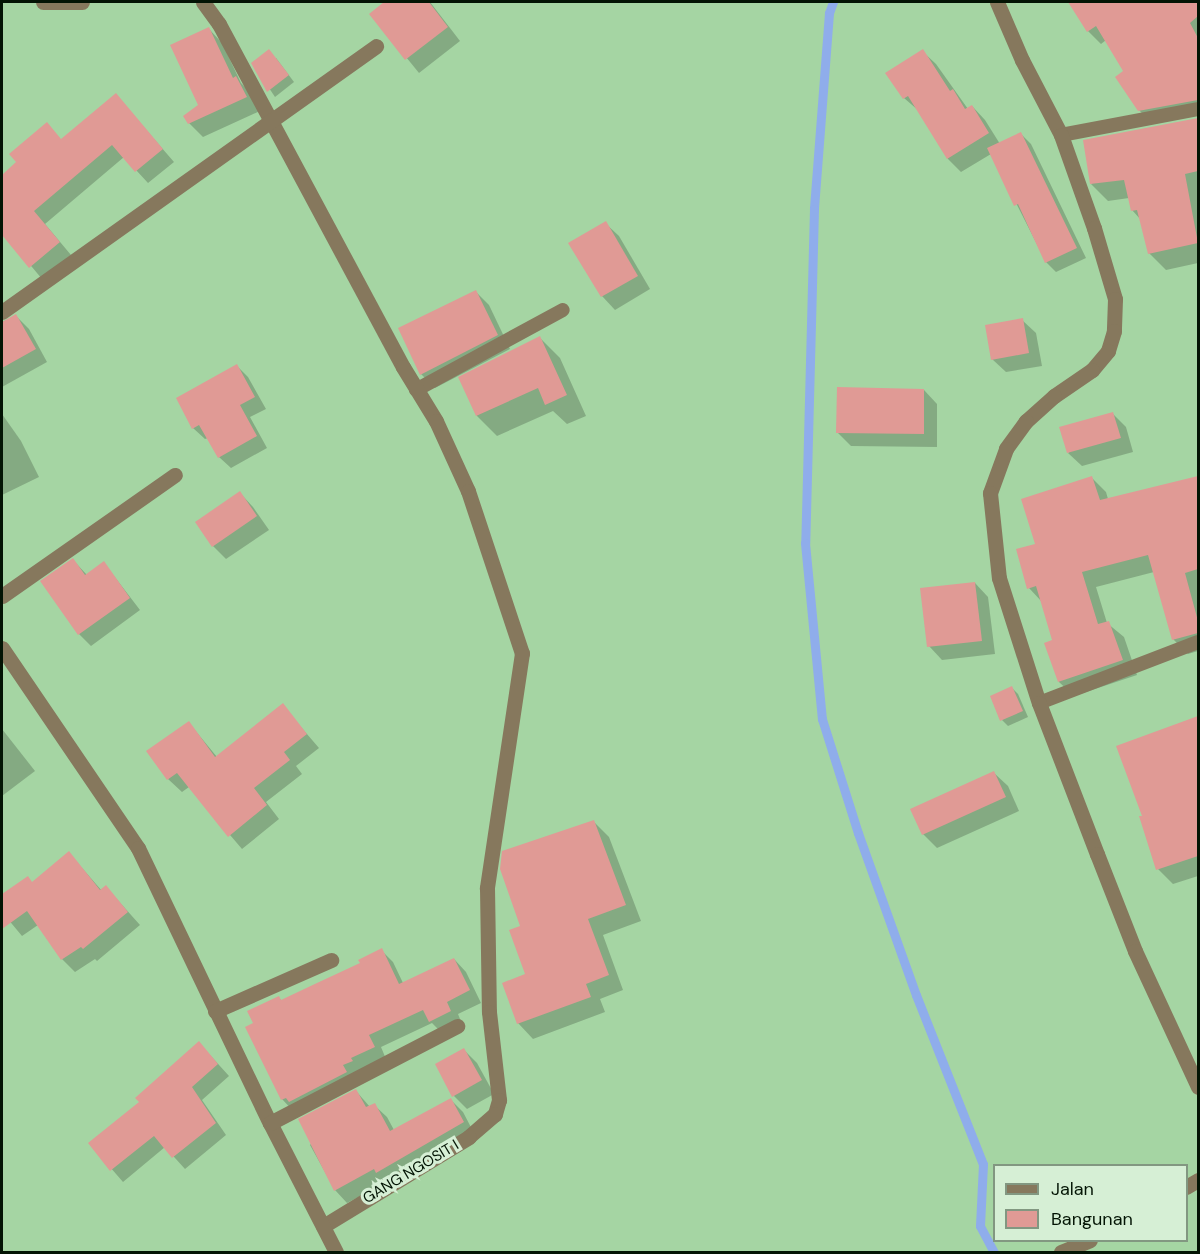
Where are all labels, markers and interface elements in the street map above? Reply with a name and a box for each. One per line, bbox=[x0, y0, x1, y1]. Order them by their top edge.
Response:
street label: GANG NGOSIT I bbox=[360, 1136, 462, 1208]
legend bbox=[993, 1164, 1188, 1242]
text: Jalan bbox=[1051, 1177, 1094, 1201]
text: Bangunan bbox=[1051, 1207, 1133, 1231]

